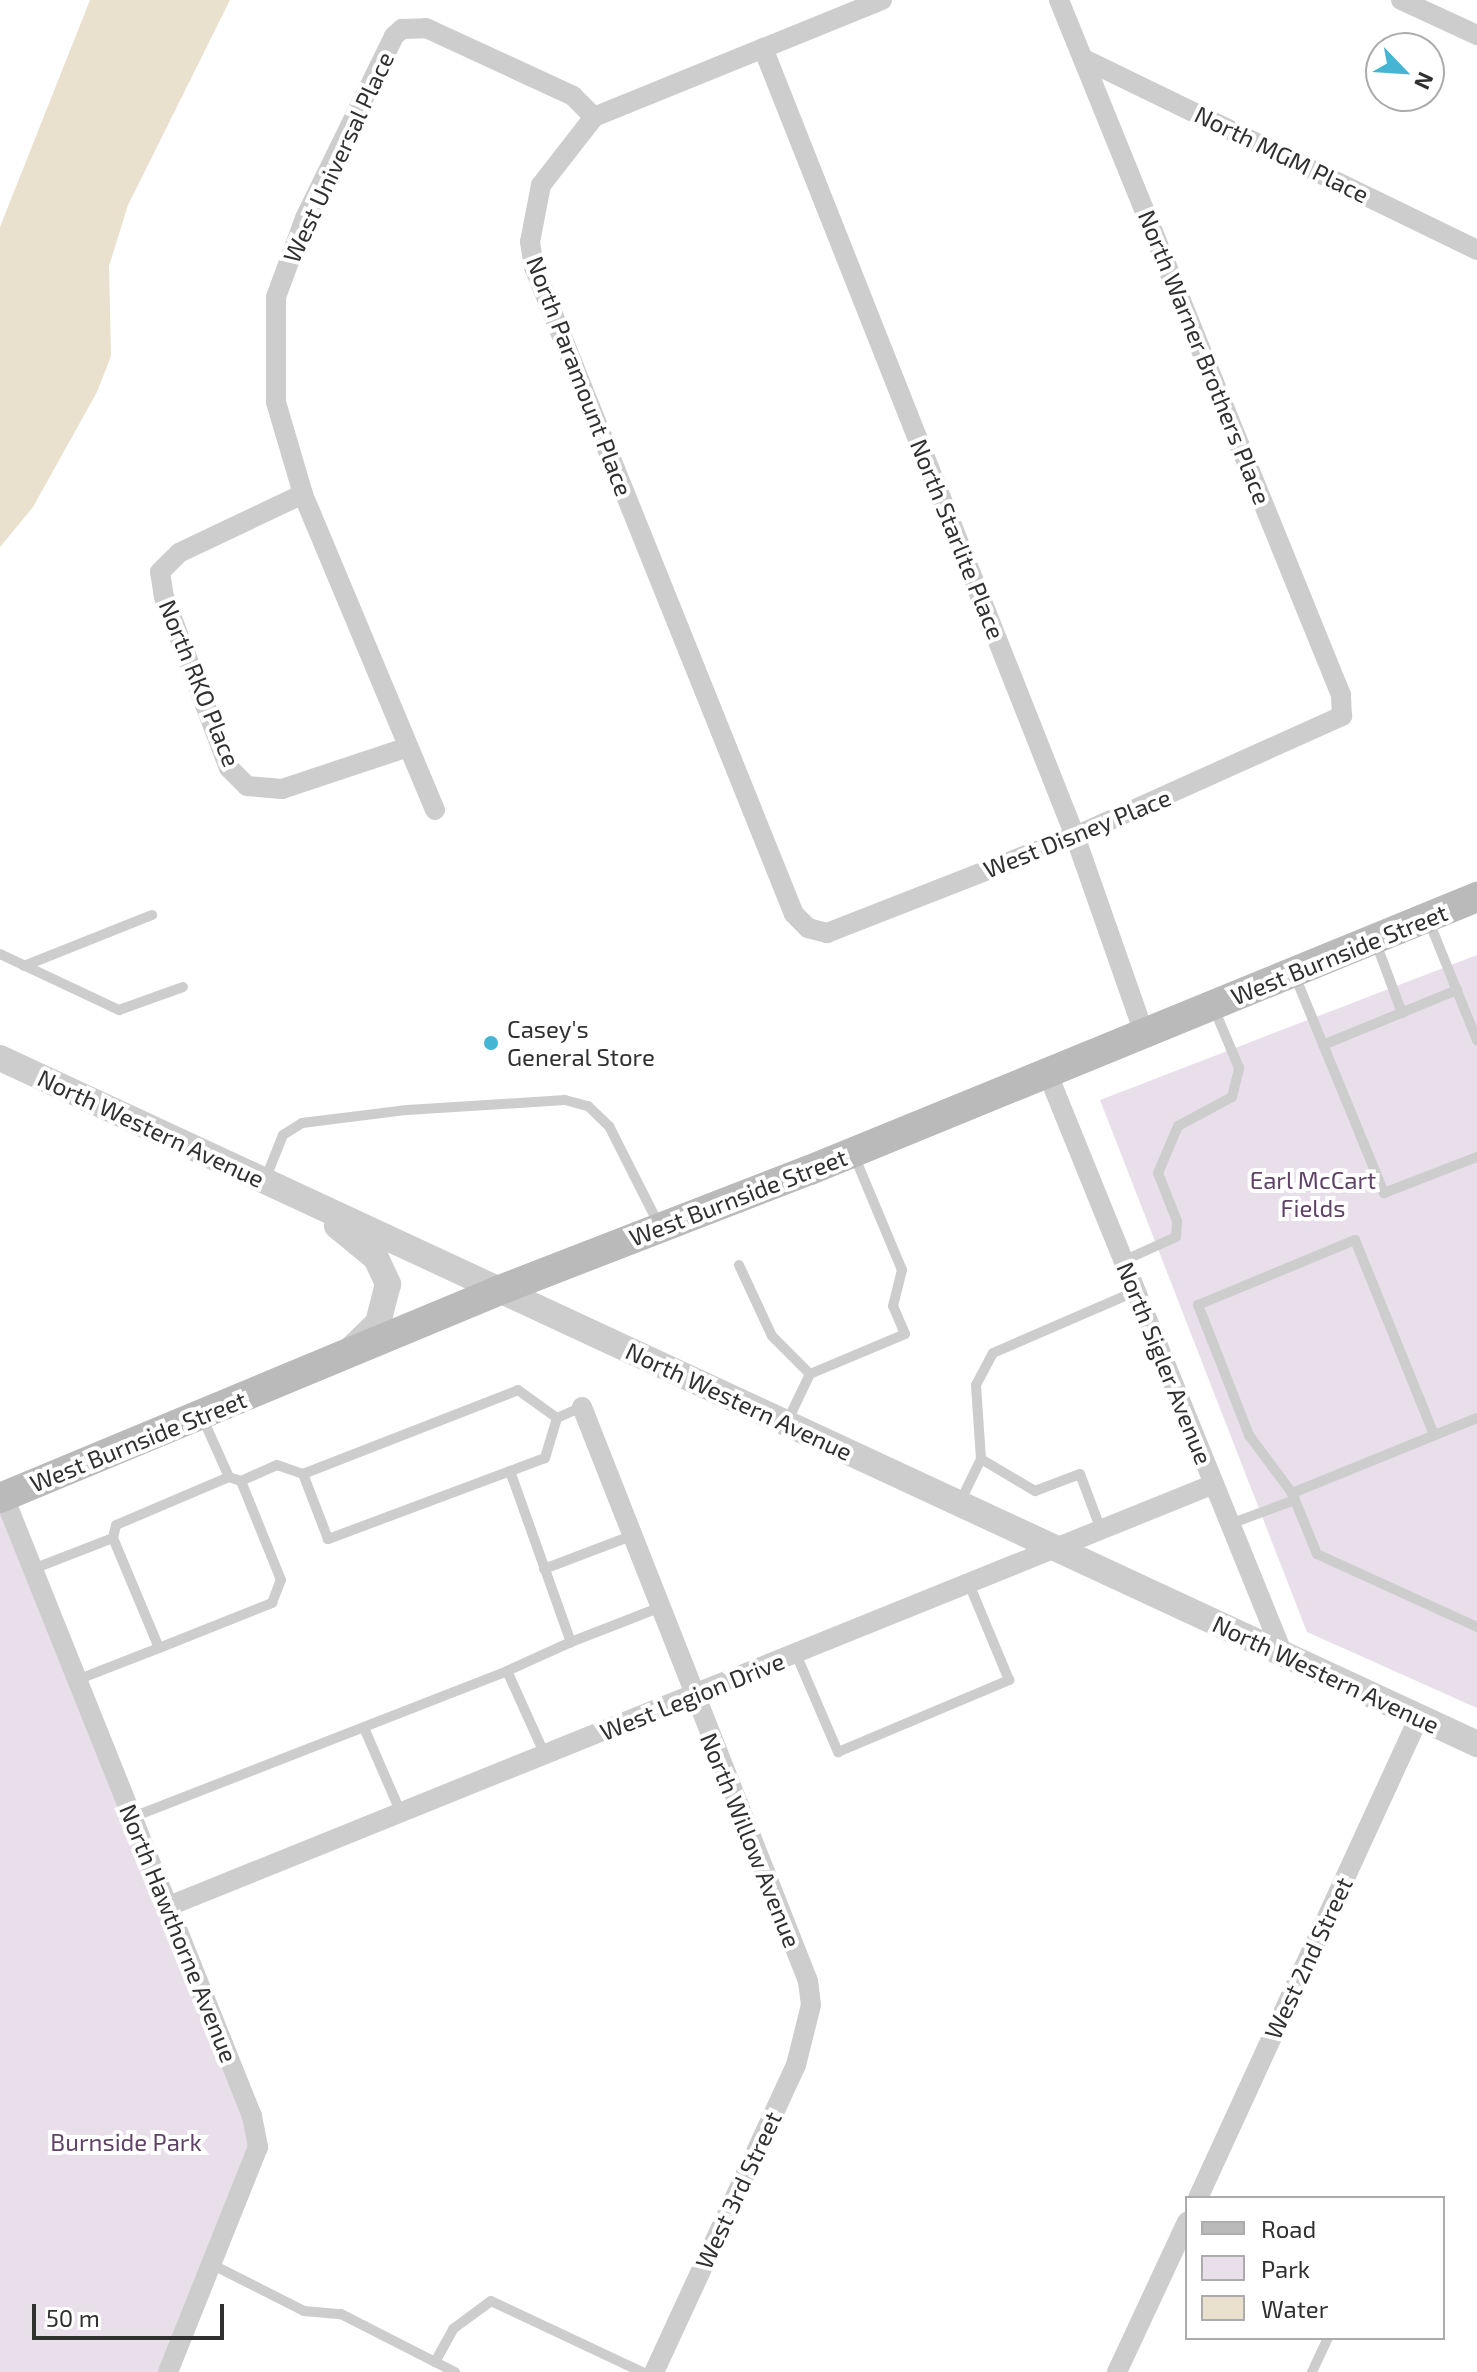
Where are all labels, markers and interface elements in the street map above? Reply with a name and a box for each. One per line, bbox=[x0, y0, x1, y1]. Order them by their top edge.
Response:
north arrow bbox=[1365, 32, 1445, 112]
street label: West Universal Place bbox=[276, 47, 400, 267]
text: N bbox=[1410, 69, 1440, 94]
street label: North MGM Place bbox=[1190, 99, 1374, 209]
street label: North Warner Brothers Place bbox=[1133, 205, 1277, 509]
street label: North Paramount Place bbox=[521, 252, 639, 500]
street label: North Starlite Place bbox=[905, 435, 1011, 643]
street label: North RKO Place bbox=[153, 595, 247, 771]
street label: West Disney Place bbox=[979, 782, 1175, 884]
street label: West Burnside Street bbox=[1227, 897, 1451, 1011]
place label: Casey's General Store bbox=[507, 1015, 655, 1071]
marker: Casey's General Store bbox=[482, 1034, 500, 1052]
street label: North Western Avenue bbox=[33, 1063, 269, 1193]
street label: West Burnside Street bbox=[625, 1142, 851, 1252]
park label: Earl McCart Fields bbox=[1249, 1166, 1377, 1222]
street label: North Sigler Avenue bbox=[1111, 1257, 1219, 1469]
street label: North Western Avenue bbox=[621, 1336, 857, 1466]
street label: West Burnside Street bbox=[26, 1384, 250, 1498]
street label: North Western Avenue bbox=[1208, 1609, 1444, 1739]
street label: West Legion Drive bbox=[596, 1646, 788, 1746]
street label: North Willow Avenue bbox=[694, 1728, 808, 1952]
street label: North Hawthorne Avenue bbox=[114, 1799, 244, 2067]
street label: West 2nd Street bbox=[1258, 1873, 1358, 2043]
street label: West 3rd Street bbox=[689, 2107, 787, 2273]
park label: Burnside Park bbox=[50, 2128, 202, 2156]
legend bbox=[1185, 2196, 1445, 2340]
text: Road bbox=[1261, 2214, 1316, 2243]
text: Park bbox=[1261, 2254, 1310, 2283]
scale bar bbox=[36, 2288, 228, 2338]
text: Water bbox=[1261, 2294, 1328, 2323]
text: 50 m bbox=[46, 2303, 100, 2332]

